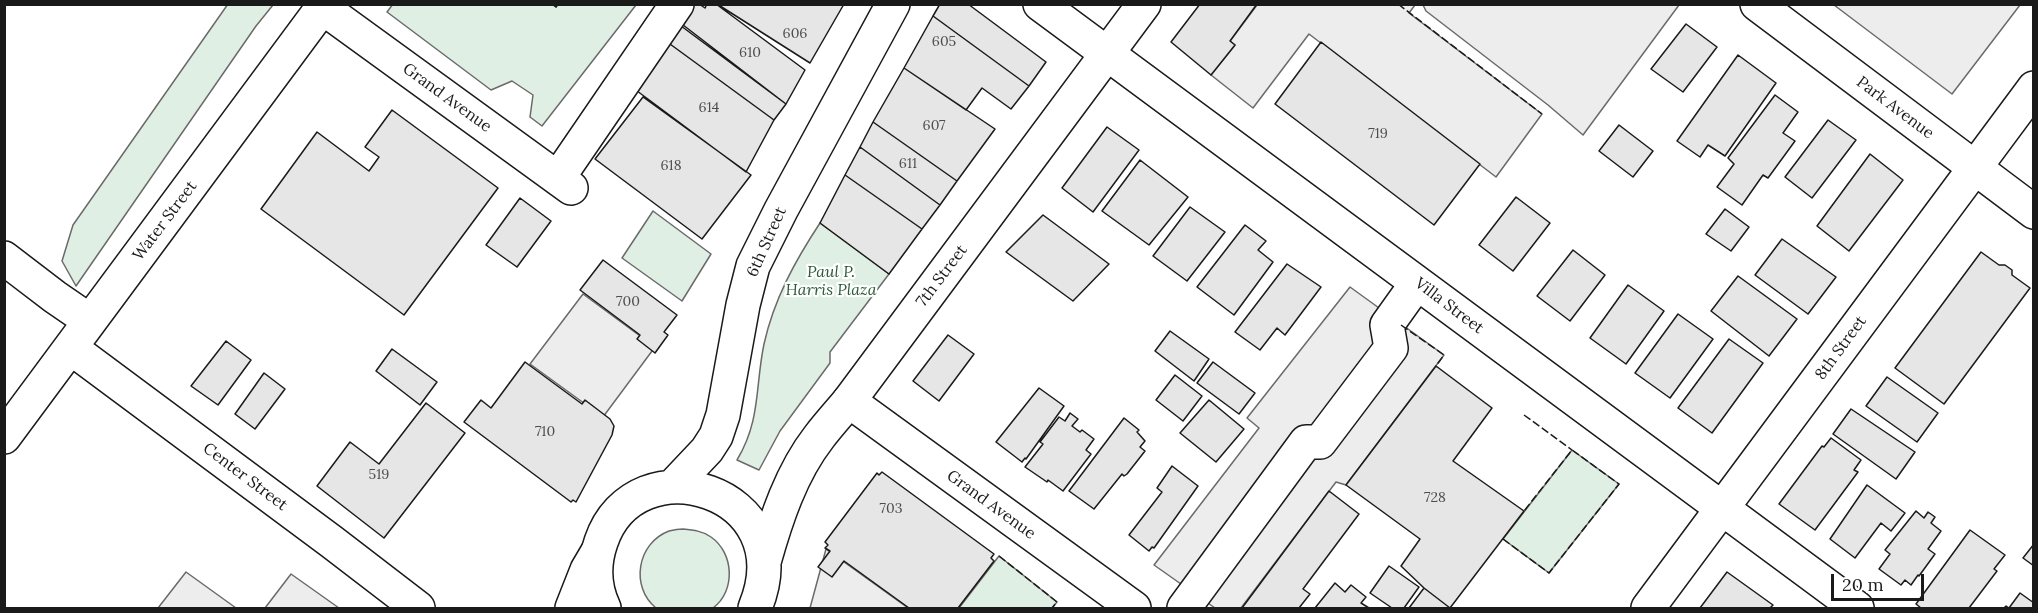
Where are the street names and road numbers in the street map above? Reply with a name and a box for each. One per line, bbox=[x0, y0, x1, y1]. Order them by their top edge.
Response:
street label: Grand Avenue bbox=[399, 59, 495, 137]
street label: Park Avenue bbox=[1853, 73, 1937, 143]
street label: Water Street bbox=[129, 177, 201, 265]
street label: 6th Street bbox=[743, 204, 791, 280]
street label: 7th Street bbox=[912, 241, 972, 311]
street label: Villa Street bbox=[1411, 274, 1487, 338]
street label: 8th Street bbox=[1811, 312, 1871, 384]
street label: Center Street bbox=[199, 439, 291, 515]
street label: Grand Avenue bbox=[943, 466, 1039, 544]

